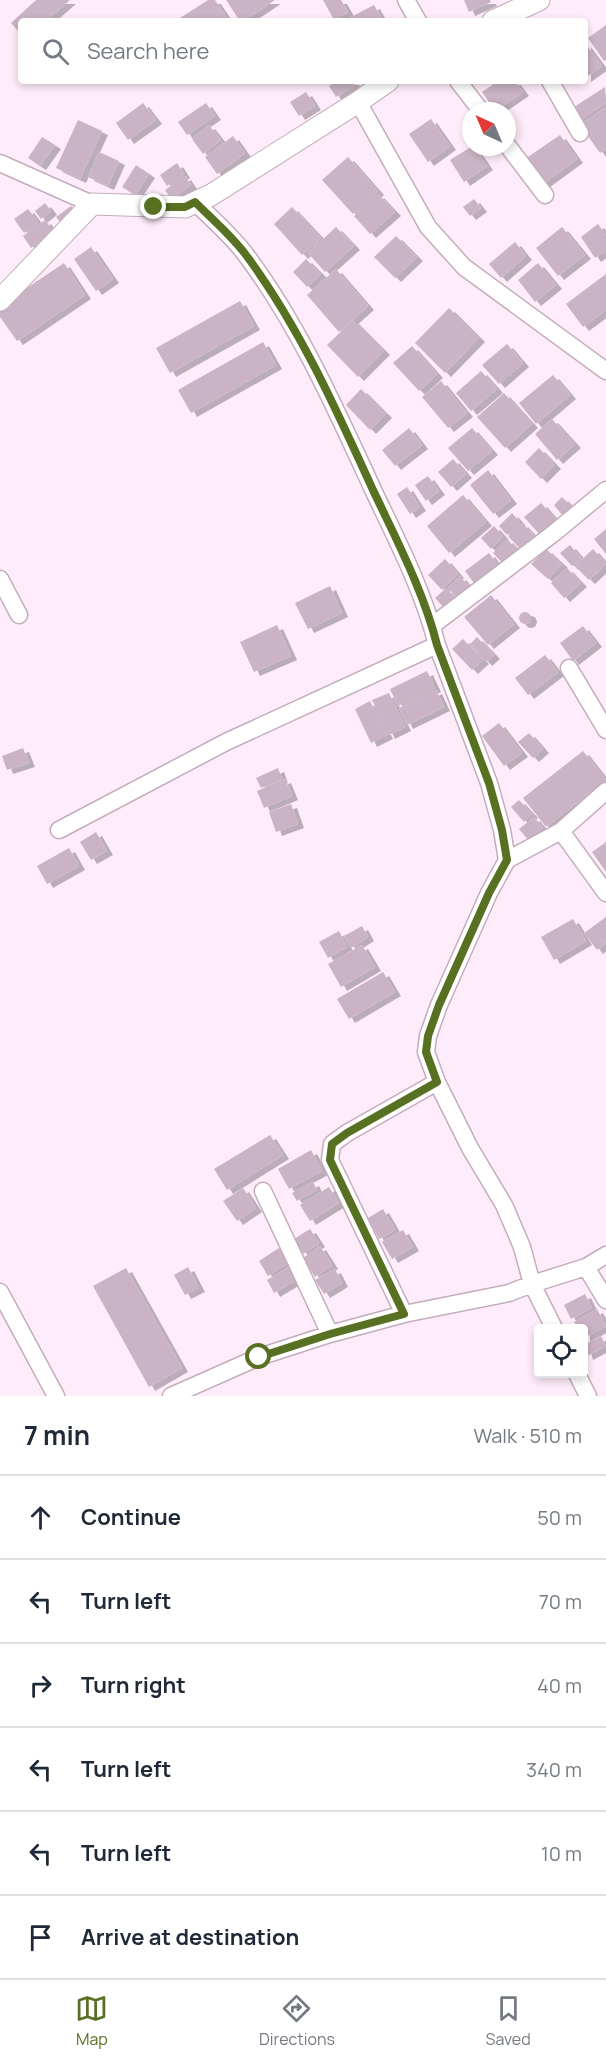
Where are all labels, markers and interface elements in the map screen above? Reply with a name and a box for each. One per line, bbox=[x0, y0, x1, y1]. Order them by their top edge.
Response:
search box bbox=[18, 18, 588, 84]
icon: search bbox=[39, 35, 72, 68]
text: Search here bbox=[87, 36, 209, 66]
north arrow bbox=[462, 102, 516, 156]
route end bbox=[140, 193, 166, 219]
map controls bbox=[534, 1324, 588, 1378]
button: locate bbox=[534, 1324, 588, 1378]
route start bbox=[245, 1343, 271, 1369]
text: 7 min bbox=[24, 1417, 90, 1453]
text: Walk · 510 m bbox=[473, 1422, 582, 1449]
icon: ahead bbox=[24, 1501, 57, 1534]
text: Continue bbox=[81, 1502, 181, 1532]
text: 50 m bbox=[537, 1504, 582, 1531]
icon: left bbox=[24, 1585, 57, 1618]
text: Turn left bbox=[81, 1586, 171, 1616]
text: 70 m bbox=[539, 1588, 582, 1615]
icon: right bbox=[24, 1669, 57, 1702]
text: Turn right bbox=[81, 1670, 186, 1700]
text: 40 m bbox=[537, 1672, 582, 1699]
icon: left bbox=[24, 1753, 57, 1786]
text: Turn left bbox=[81, 1754, 171, 1784]
text: 340 m bbox=[526, 1756, 582, 1783]
icon: left bbox=[24, 1837, 57, 1870]
text: Turn left bbox=[81, 1838, 171, 1868]
text: 10 m bbox=[541, 1840, 582, 1867]
icon: arrive bbox=[24, 1921, 57, 1954]
text: Arrive at destination bbox=[81, 1922, 299, 1952]
tab: Map bbox=[75, 1992, 108, 2050]
tab: Directions bbox=[259, 1992, 335, 2050]
tab: Saved bbox=[486, 1992, 531, 2050]

